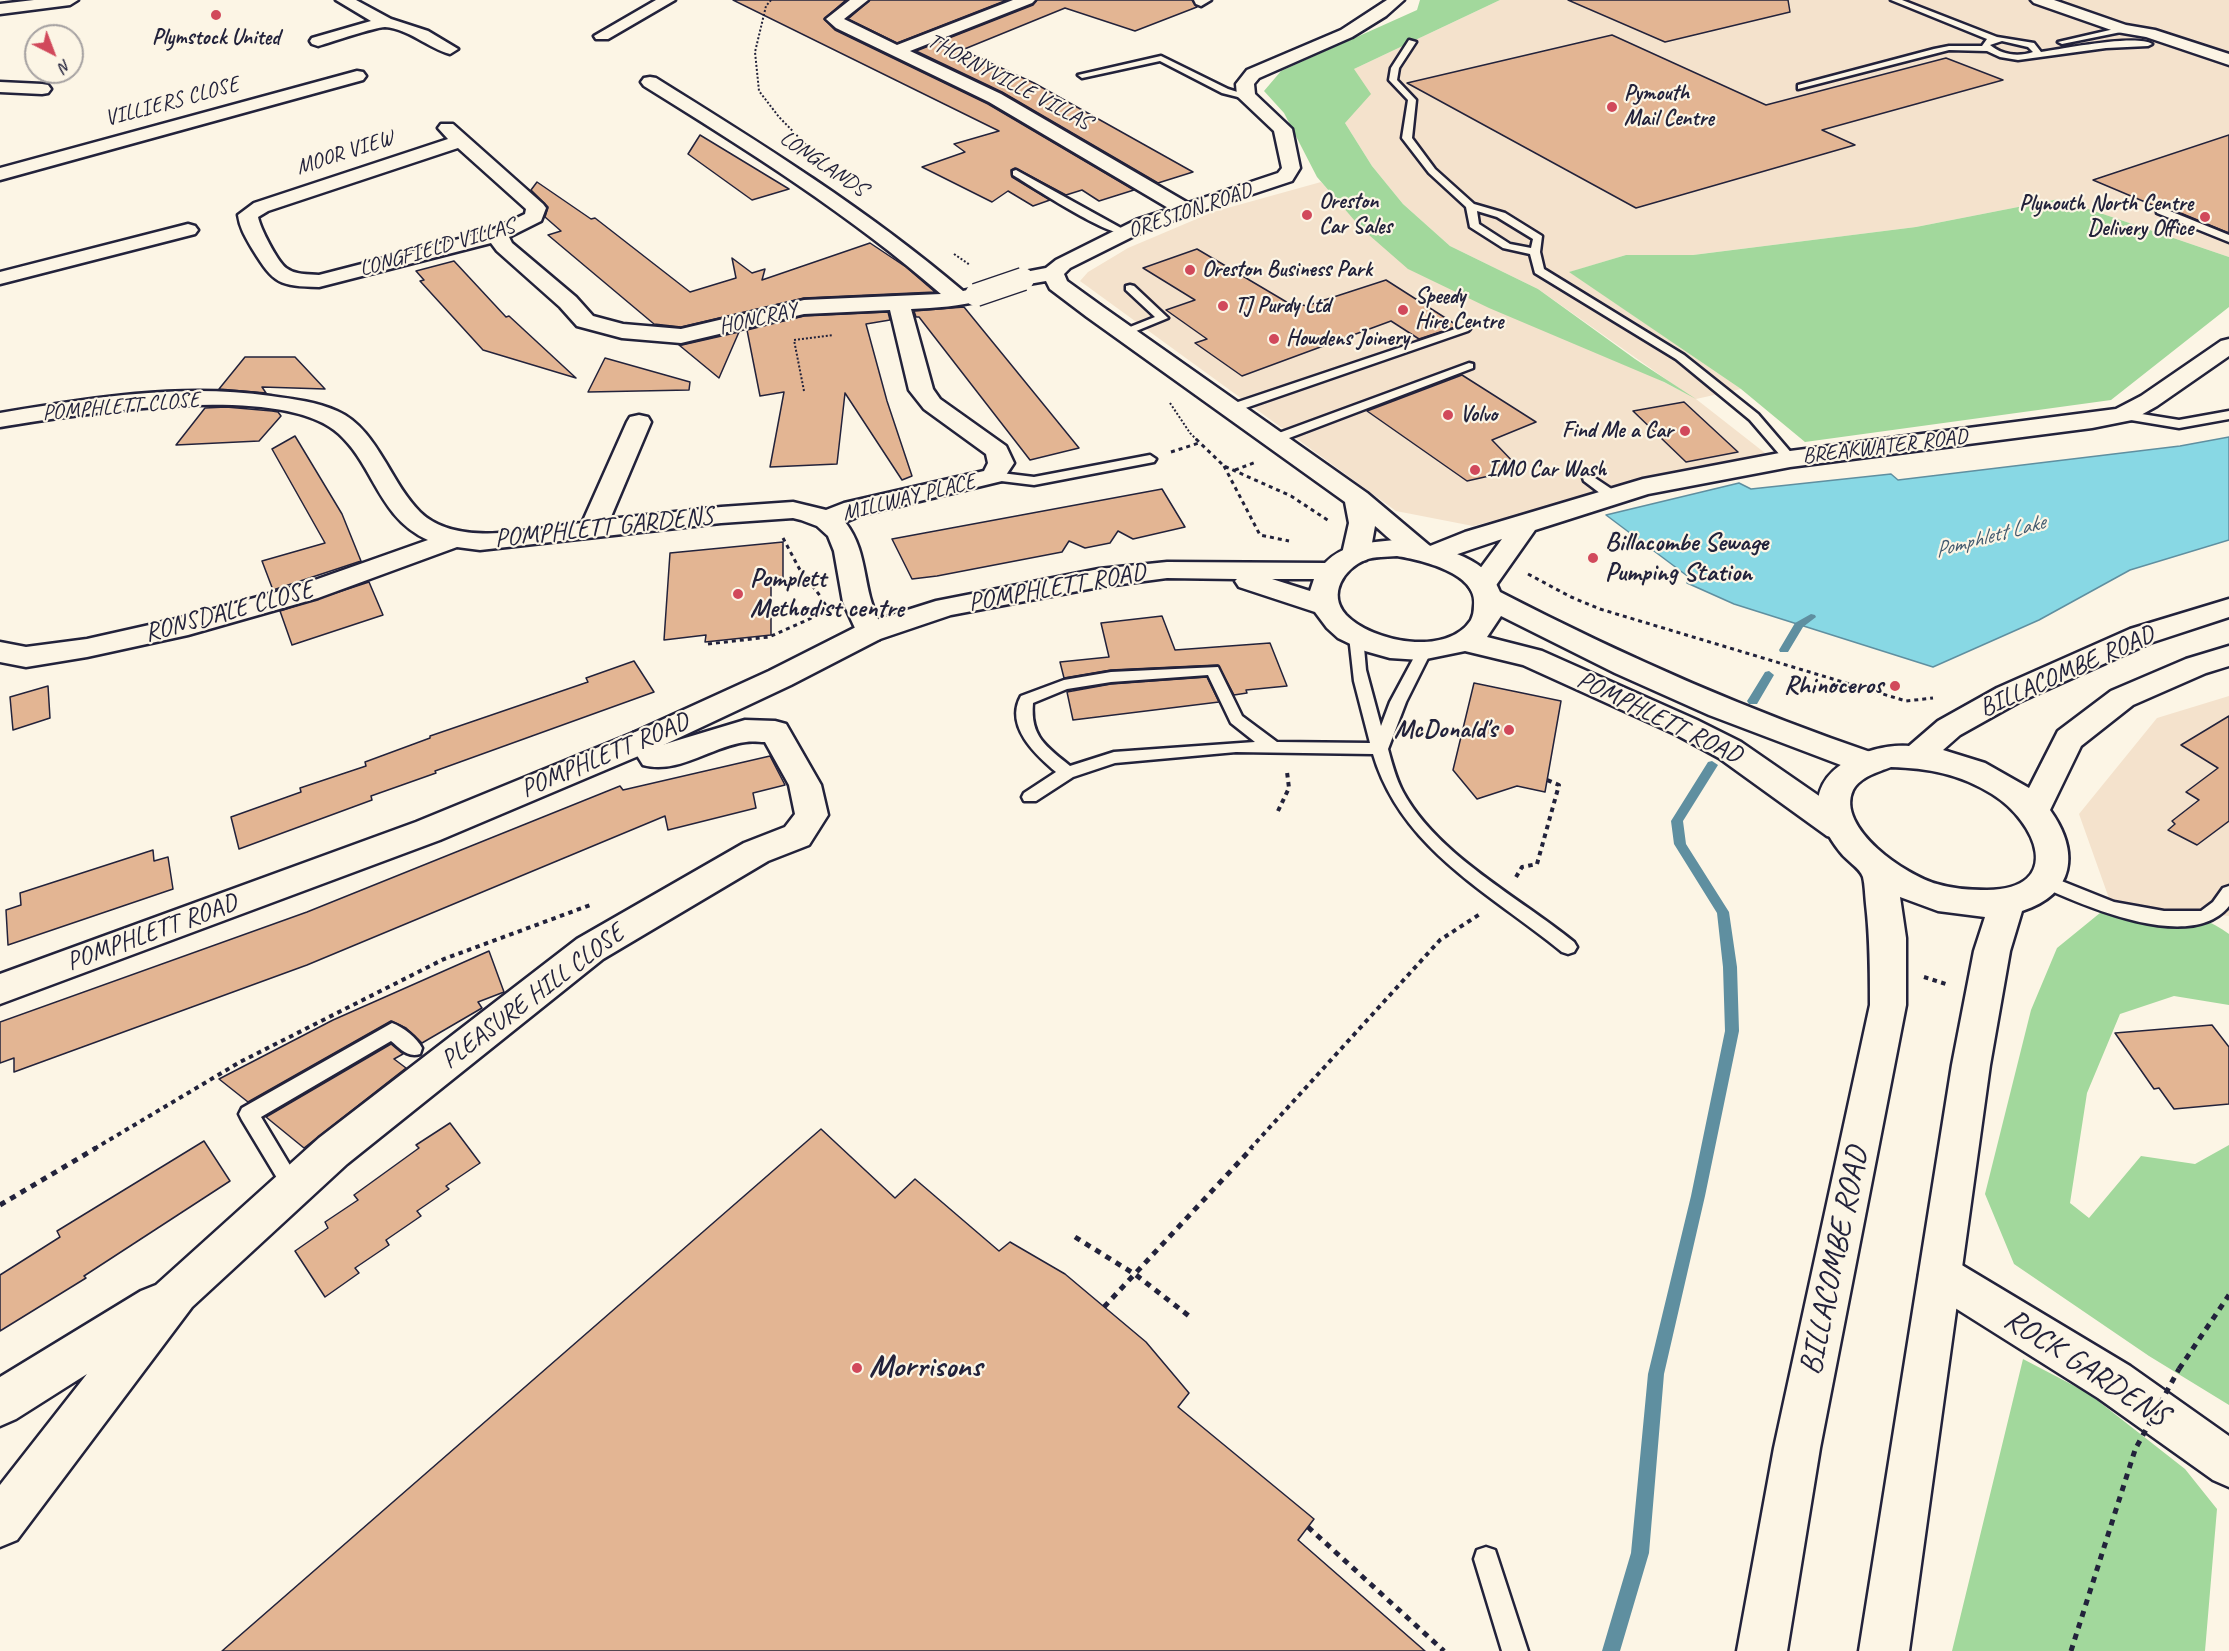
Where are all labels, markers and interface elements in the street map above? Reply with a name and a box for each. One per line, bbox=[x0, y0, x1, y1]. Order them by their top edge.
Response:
marker: Plymstock United bbox=[209, 8, 223, 22]
north arrow bbox=[24, 24, 84, 84]
place label: Plymstock United bbox=[152, 25, 280, 51]
street label: THORNYVILLE VILLAS bbox=[923, 28, 1095, 136]
text: N bbox=[54, 55, 75, 77]
street label: VILLIERS CLOSE bbox=[102, 71, 242, 133]
place label: Pymouth Mail Centre bbox=[1624, 81, 1714, 132]
marker: Pymouth Mail Centre bbox=[1605, 100, 1619, 114]
street label: MOOR VIEW bbox=[293, 125, 397, 181]
street label: LONGLANDS bbox=[774, 125, 872, 203]
street label: ORESTON ROAD bbox=[1124, 177, 1256, 245]
place label: Oreston Car Sales bbox=[1319, 189, 1392, 240]
place label: Plynouth North Centre Delivery Office bbox=[2019, 191, 2193, 242]
marker: Oreston Car Sales bbox=[1300, 208, 1314, 222]
marker: Plynouth North Centre Delivery Office bbox=[2198, 210, 2212, 224]
street label: LONGFIELD VILLAS bbox=[357, 213, 517, 283]
place label: Oreston Business Park bbox=[1202, 257, 1372, 283]
marker: Oreston Business Park bbox=[1183, 263, 1197, 277]
place label: Speedy Hire Centre bbox=[1415, 284, 1503, 336]
place label: TJ Purdy Ltd bbox=[1235, 293, 1330, 319]
street label: HONCRAY bbox=[716, 297, 800, 341]
marker: TJ Purdy Ltd bbox=[1216, 299, 1230, 313]
marker: Speedy Hire Centre bbox=[1396, 303, 1410, 317]
place label: Howdens Joinery bbox=[1286, 326, 1409, 352]
marker: Howdens Joinery bbox=[1267, 332, 1281, 346]
street label: POMPHLETT CLOSE bbox=[41, 387, 201, 427]
place label: Volvo bbox=[1460, 402, 1497, 428]
marker: Volvo bbox=[1441, 408, 1455, 422]
place label: Find Me a Car bbox=[1562, 418, 1673, 444]
marker: Find Me a Car bbox=[1678, 424, 1692, 438]
street label: BREAKWATER ROAD bbox=[1801, 424, 1969, 470]
place label: IMO Car Wash bbox=[1487, 457, 1606, 483]
marker: IMO Car Wash bbox=[1468, 463, 1482, 477]
street label: MILLWAY PLACE bbox=[840, 469, 978, 527]
street label: POMPHLETT GARDENS bbox=[493, 501, 715, 555]
water label: Pomphlett Lake bbox=[1932, 510, 2048, 564]
place label: Billacombe Sewage Pumping Station bbox=[1605, 527, 1768, 588]
marker: Billacombe Sewage Pumping Station bbox=[1586, 551, 1600, 565]
street label: POMPHLETT ROAD bbox=[966, 557, 1148, 619]
place label: Pomplett Methodist centre bbox=[750, 563, 904, 624]
street label: RONSDALE CLOSE bbox=[141, 574, 317, 650]
marker: Pomplett Methodist centre bbox=[731, 587, 745, 601]
street label: BILLACOMBE ROAD bbox=[1975, 619, 2159, 725]
street label: POMPHLETT ROAD bbox=[1572, 665, 1746, 771]
place label: Rhinoceros bbox=[1784, 670, 1883, 702]
marker: Rhinoceros bbox=[1888, 679, 1902, 693]
street label: POMPHLETT ROAD bbox=[516, 707, 694, 805]
place label: McDonald's bbox=[1394, 714, 1497, 746]
marker: McDonald's bbox=[1502, 723, 1516, 737]
street label: POMPHLETT ROAD bbox=[62, 888, 242, 978]
street label: PLEASURE HILL CLOSE bbox=[435, 918, 631, 1076]
street label: BILLACOMBE ROAD bbox=[1792, 1144, 1878, 1378]
street label: ROCK GARDENS bbox=[1997, 1301, 2175, 1435]
place label: Morrisons bbox=[869, 1349, 982, 1387]
marker: Morrisons bbox=[850, 1361, 864, 1375]

